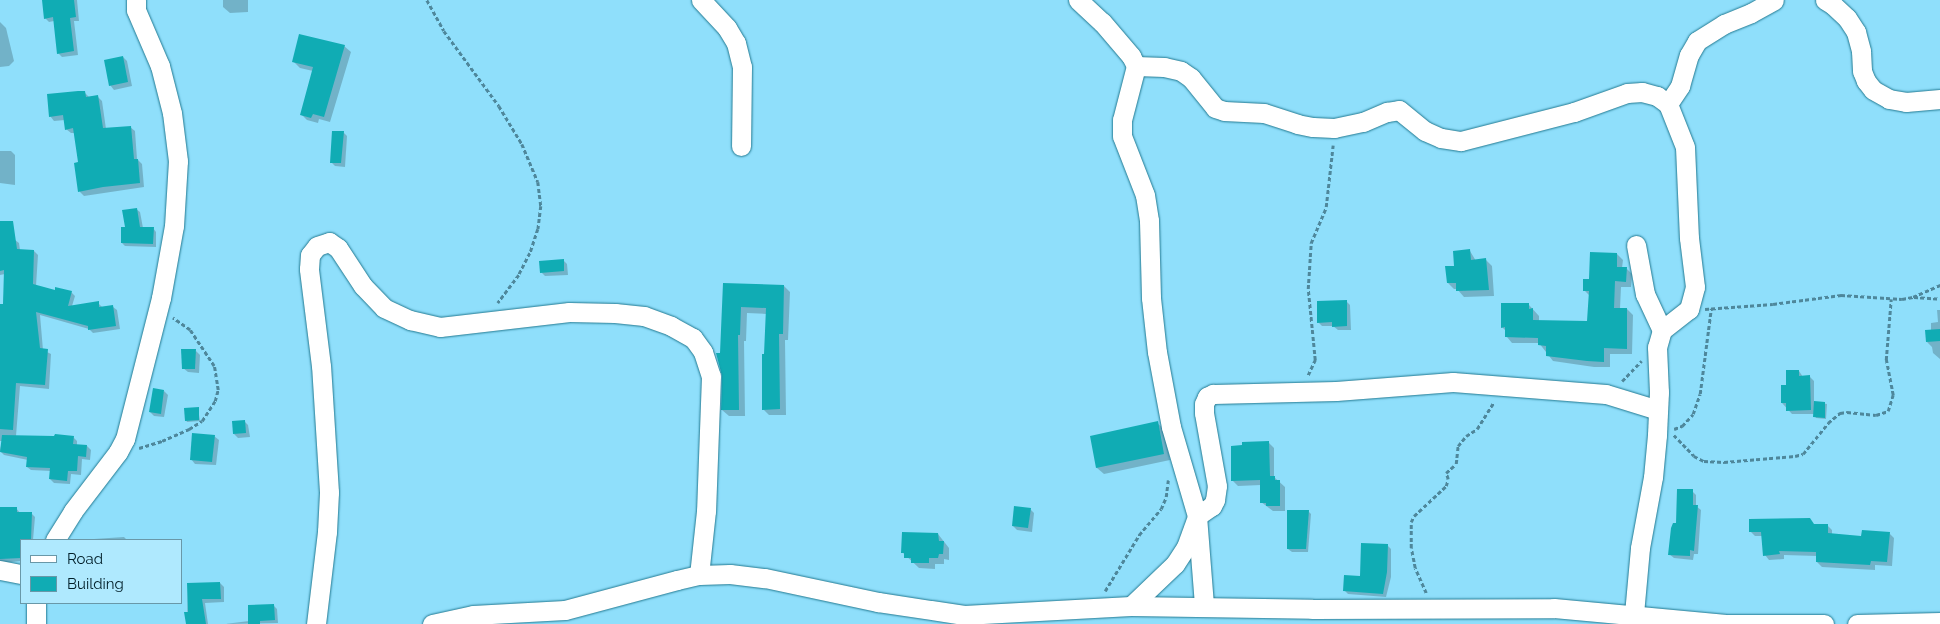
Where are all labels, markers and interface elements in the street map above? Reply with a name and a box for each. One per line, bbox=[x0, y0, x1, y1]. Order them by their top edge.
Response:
legend bbox=[20, 539, 182, 604]
text: Road bbox=[67, 550, 103, 568]
text: Building bbox=[67, 575, 124, 593]

